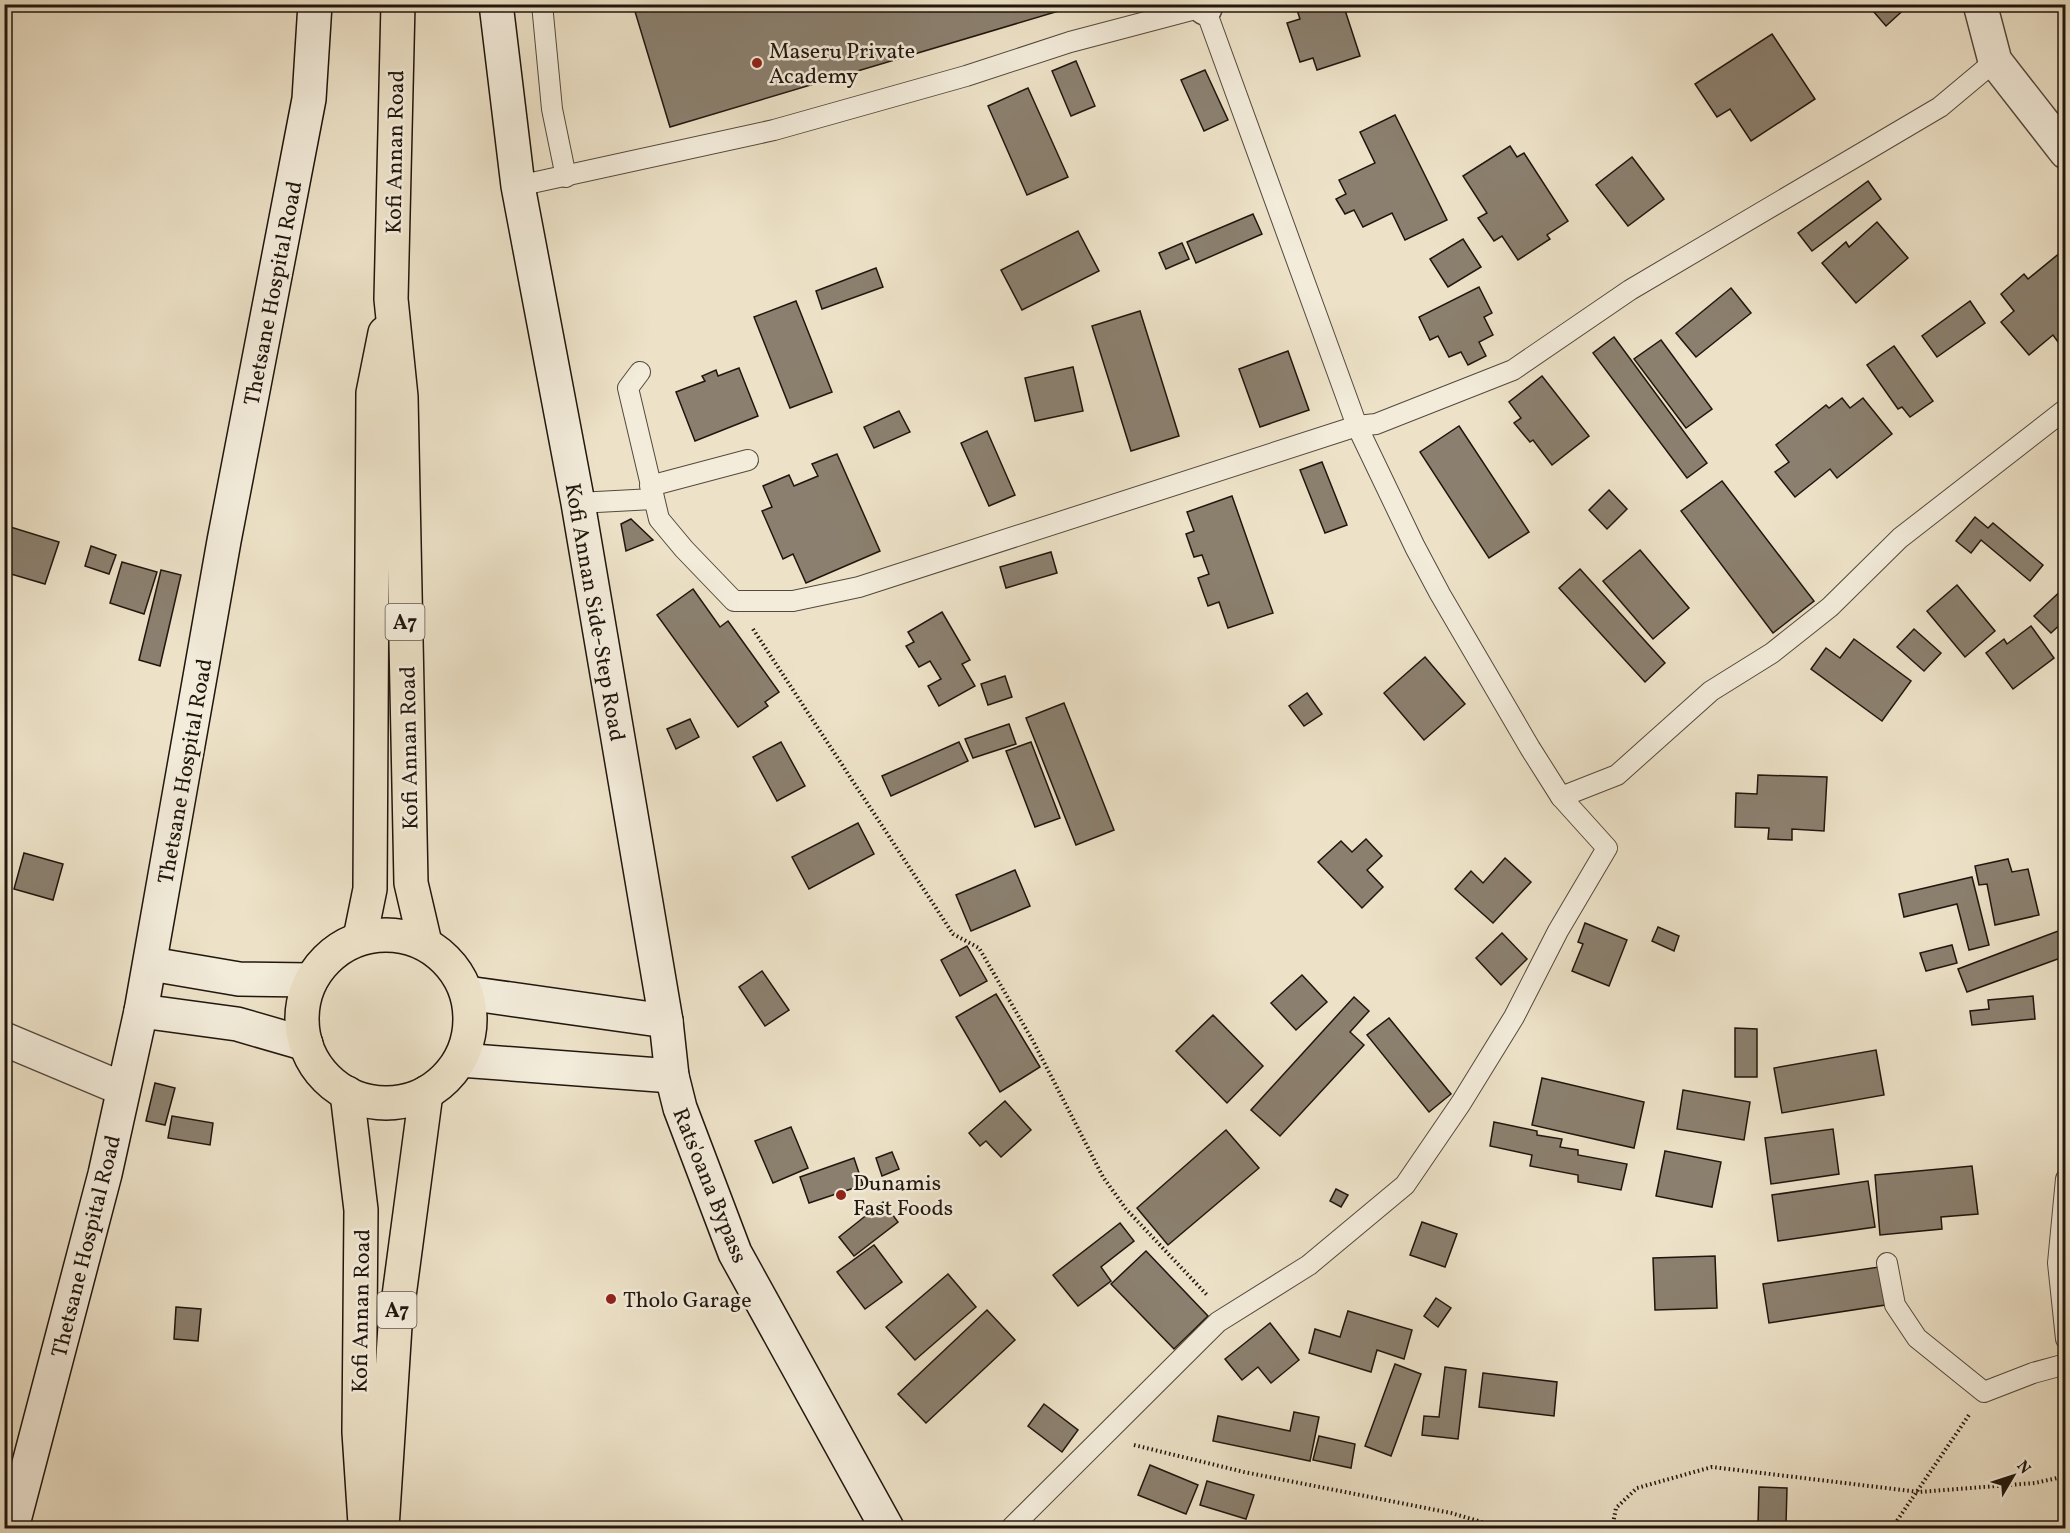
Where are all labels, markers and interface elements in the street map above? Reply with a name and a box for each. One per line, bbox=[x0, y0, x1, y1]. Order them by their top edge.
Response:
place label: Maseru Private Academy bbox=[769, 37, 915, 93]
marker: Maseru Private Academy bbox=[750, 56, 764, 70]
street label: Kofi Annan Road bbox=[380, 70, 413, 234]
street label: Thetsane Hospital Road bbox=[237, 178, 311, 408]
street label: Kofi Annan Side-Step Road bbox=[556, 481, 632, 744]
road number: A7 bbox=[386, 604, 424, 640]
street label: Thetsane Hospital Road bbox=[151, 656, 222, 887]
street label: Kofi Annan Road bbox=[394, 666, 427, 830]
street label: Rats'oana Bypass bbox=[663, 1104, 754, 1268]
street label: Thetsane Hospital Road bbox=[45, 1132, 130, 1361]
place label: Dunamis Fast Foods bbox=[853, 1169, 953, 1225]
marker: Dunamis Fast Foods bbox=[834, 1188, 848, 1202]
street label: Kofi Annan Road bbox=[346, 1229, 379, 1393]
place label: Tholo Garage bbox=[623, 1286, 752, 1317]
road number: A7 bbox=[378, 1292, 416, 1328]
marker: Tholo Garage bbox=[604, 1292, 618, 1306]
north arrow bbox=[1983, 1446, 2043, 1506]
text: N bbox=[2011, 1456, 2036, 1480]

